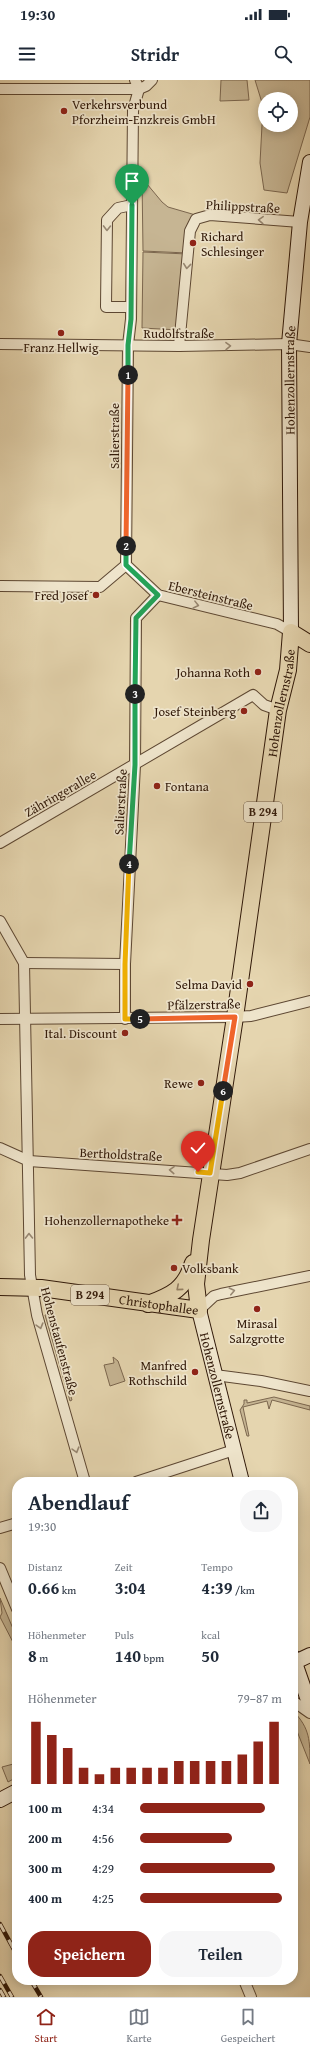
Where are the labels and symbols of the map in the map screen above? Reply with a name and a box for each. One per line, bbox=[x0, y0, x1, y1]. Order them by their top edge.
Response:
place label: Verkehrsverbund Pforzheim-Enzkreis GmbH bbox=[72, 95, 216, 129]
marker: Verkehrsverbund Pforzheim-Enzkreis GmbH bbox=[59, 106, 69, 116]
pin bbox=[115, 164, 149, 205]
street label: Philippstraße bbox=[205, 195, 280, 218]
one-way arrow bbox=[258, 215, 264, 224]
one-way arrow bbox=[103, 225, 111, 231]
place label: Richard Schlesinger bbox=[201, 227, 265, 261]
marker: Richard Schlesinger bbox=[188, 238, 198, 248]
one-way arrow bbox=[182, 263, 191, 269]
street label: Rudolfstraße bbox=[144, 324, 214, 343]
street label: Hohenzollernstraße bbox=[280, 325, 301, 435]
marker: Franz Hellwig bbox=[56, 328, 66, 338]
place label: Franz Hellwig bbox=[24, 338, 99, 357]
one-way arrow bbox=[225, 342, 231, 350]
pin: 1 bbox=[118, 365, 138, 385]
street label: Salierstraße bbox=[105, 403, 124, 469]
pin: 2 bbox=[116, 536, 136, 556]
street label: Ebersteinstraße bbox=[167, 576, 255, 615]
place label: Fred Josef bbox=[34, 586, 90, 605]
marker: Fred Josef bbox=[91, 590, 101, 600]
one-way arrow bbox=[193, 600, 199, 608]
street label: Hohenzollernstraße bbox=[263, 648, 300, 758]
place label: Johanna Roth bbox=[174, 663, 251, 682]
marker: Johanna Roth bbox=[253, 667, 263, 677]
pin: 3 bbox=[125, 684, 145, 704]
place label: Josef Steinberg bbox=[152, 702, 237, 721]
marker: Josef Steinberg bbox=[239, 706, 249, 716]
street label: Zähringerallee bbox=[21, 765, 100, 822]
street label: Salierstraße bbox=[109, 769, 132, 836]
place label: Fontana bbox=[165, 777, 210, 796]
marker: Fontana bbox=[152, 781, 162, 791]
road number: B 294 bbox=[244, 802, 282, 822]
pin: 4 bbox=[119, 854, 139, 874]
place label: Selma David bbox=[175, 975, 242, 994]
marker: Selma David bbox=[245, 979, 255, 989]
street label: Pfälzerstraße bbox=[167, 994, 241, 1015]
pin: 5 bbox=[130, 1009, 150, 1029]
place label: Ital. Discount bbox=[45, 1024, 117, 1043]
marker: Ital. Discount bbox=[120, 1028, 130, 1038]
place label: Rewe bbox=[164, 1074, 193, 1093]
marker: Rewe bbox=[196, 1078, 206, 1088]
pin: 6 bbox=[213, 1081, 233, 1101]
pin bbox=[181, 1131, 215, 1172]
street label: Bertholdstraße bbox=[79, 1143, 163, 1166]
one-way arrow bbox=[169, 1166, 175, 1175]
place label: Hohenzollernapotheke bbox=[44, 1211, 169, 1230]
marker: Hohenzollernapotheke bbox=[172, 1215, 182, 1225]
one-way arrow bbox=[25, 1233, 33, 1239]
place label: Volksbank bbox=[182, 1259, 239, 1278]
marker: Volksbank bbox=[169, 1263, 179, 1273]
one-way arrow bbox=[176, 1283, 184, 1290]
street label: Hohenstaufenstraße bbox=[36, 1285, 83, 1397]
road number: B 294 bbox=[71, 1285, 109, 1305]
one-way arrow bbox=[228, 1288, 235, 1296]
street label: Christophallee bbox=[118, 1290, 200, 1320]
marker: Mirasal Salzgrotte bbox=[252, 1304, 262, 1314]
place label: Mirasal Salzgrotte bbox=[229, 1314, 285, 1348]
one-way arrow bbox=[35, 1322, 44, 1329]
street label: Hohenzollernstraße bbox=[195, 1330, 240, 1441]
place label: Manfred Rothschild bbox=[129, 1356, 187, 1390]
marker: Manfred Rothschild bbox=[190, 1367, 200, 1377]
one-way arrow bbox=[71, 1447, 80, 1454]

